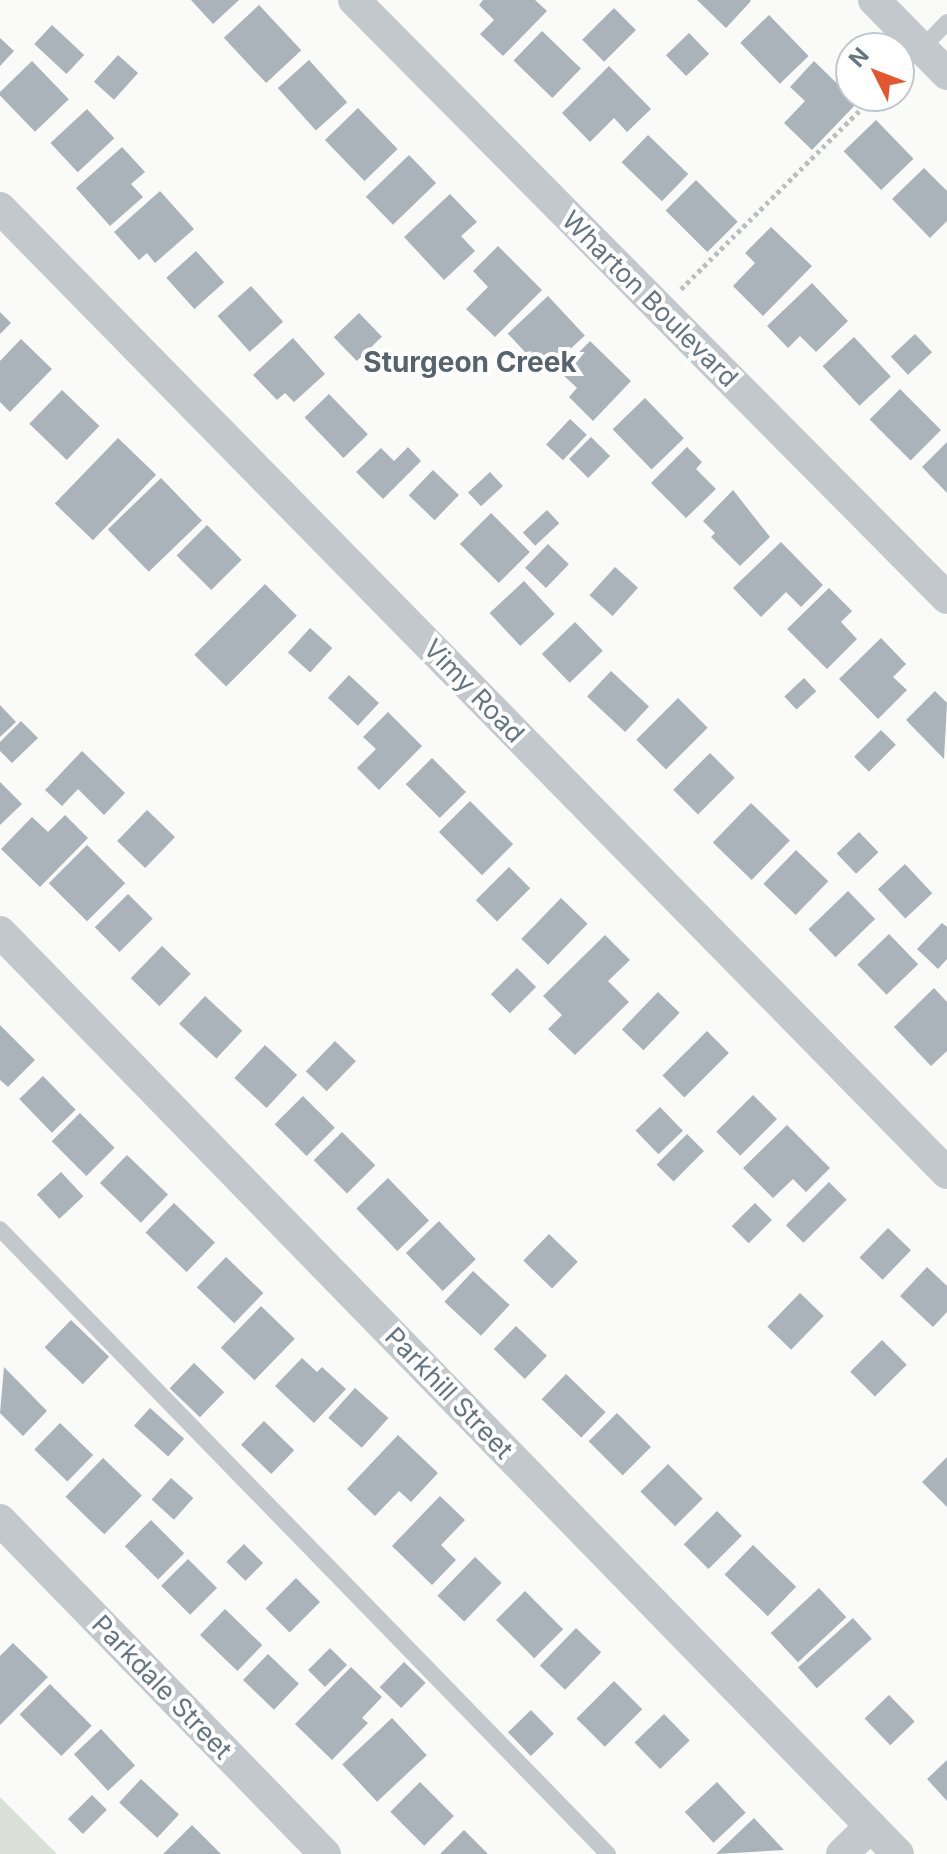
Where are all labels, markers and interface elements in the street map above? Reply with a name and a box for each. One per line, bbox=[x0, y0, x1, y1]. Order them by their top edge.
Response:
north arrow bbox=[835, 32, 915, 112]
text: N bbox=[843, 42, 874, 72]
street label: Wharton Boulevard bbox=[556, 205, 744, 393]
district label: Sturgeon Creek bbox=[363, 345, 577, 379]
street label: Vimy Road bbox=[417, 633, 531, 749]
street label: Parkhill Street bbox=[379, 1321, 519, 1465]
street label: Parkdale Street bbox=[86, 1609, 238, 1765]

